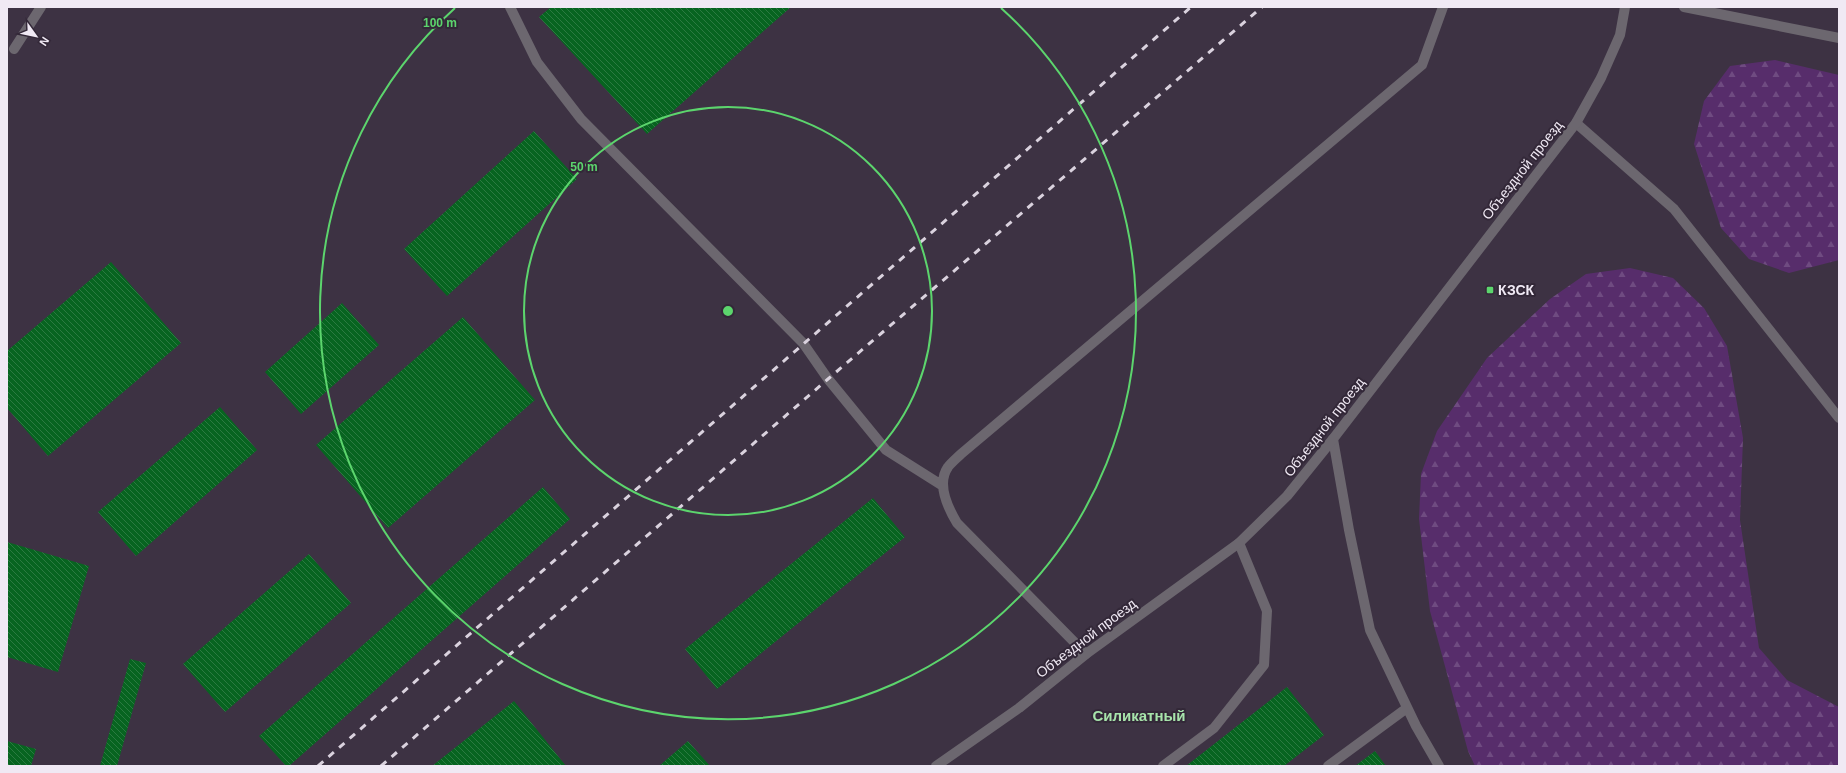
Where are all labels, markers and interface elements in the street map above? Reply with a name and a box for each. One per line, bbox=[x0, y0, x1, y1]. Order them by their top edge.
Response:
north arrow bbox=[16, 16, 56, 56]
text: 100 m bbox=[423, 16, 457, 30]
text: N bbox=[37, 35, 52, 48]
street label: Объездной проезд bbox=[1478, 117, 1566, 223]
text: 50 m bbox=[570, 160, 598, 174]
place label: КЗСК bbox=[1498, 282, 1535, 298]
marker: КЗСК bbox=[1485, 285, 1495, 295]
centre of rings bbox=[721, 304, 735, 318]
street label: Объездной проезд bbox=[1280, 374, 1368, 480]
street label: Объездной проезд bbox=[1033, 595, 1139, 681]
district label: Силикатный bbox=[1092, 707, 1186, 724]

